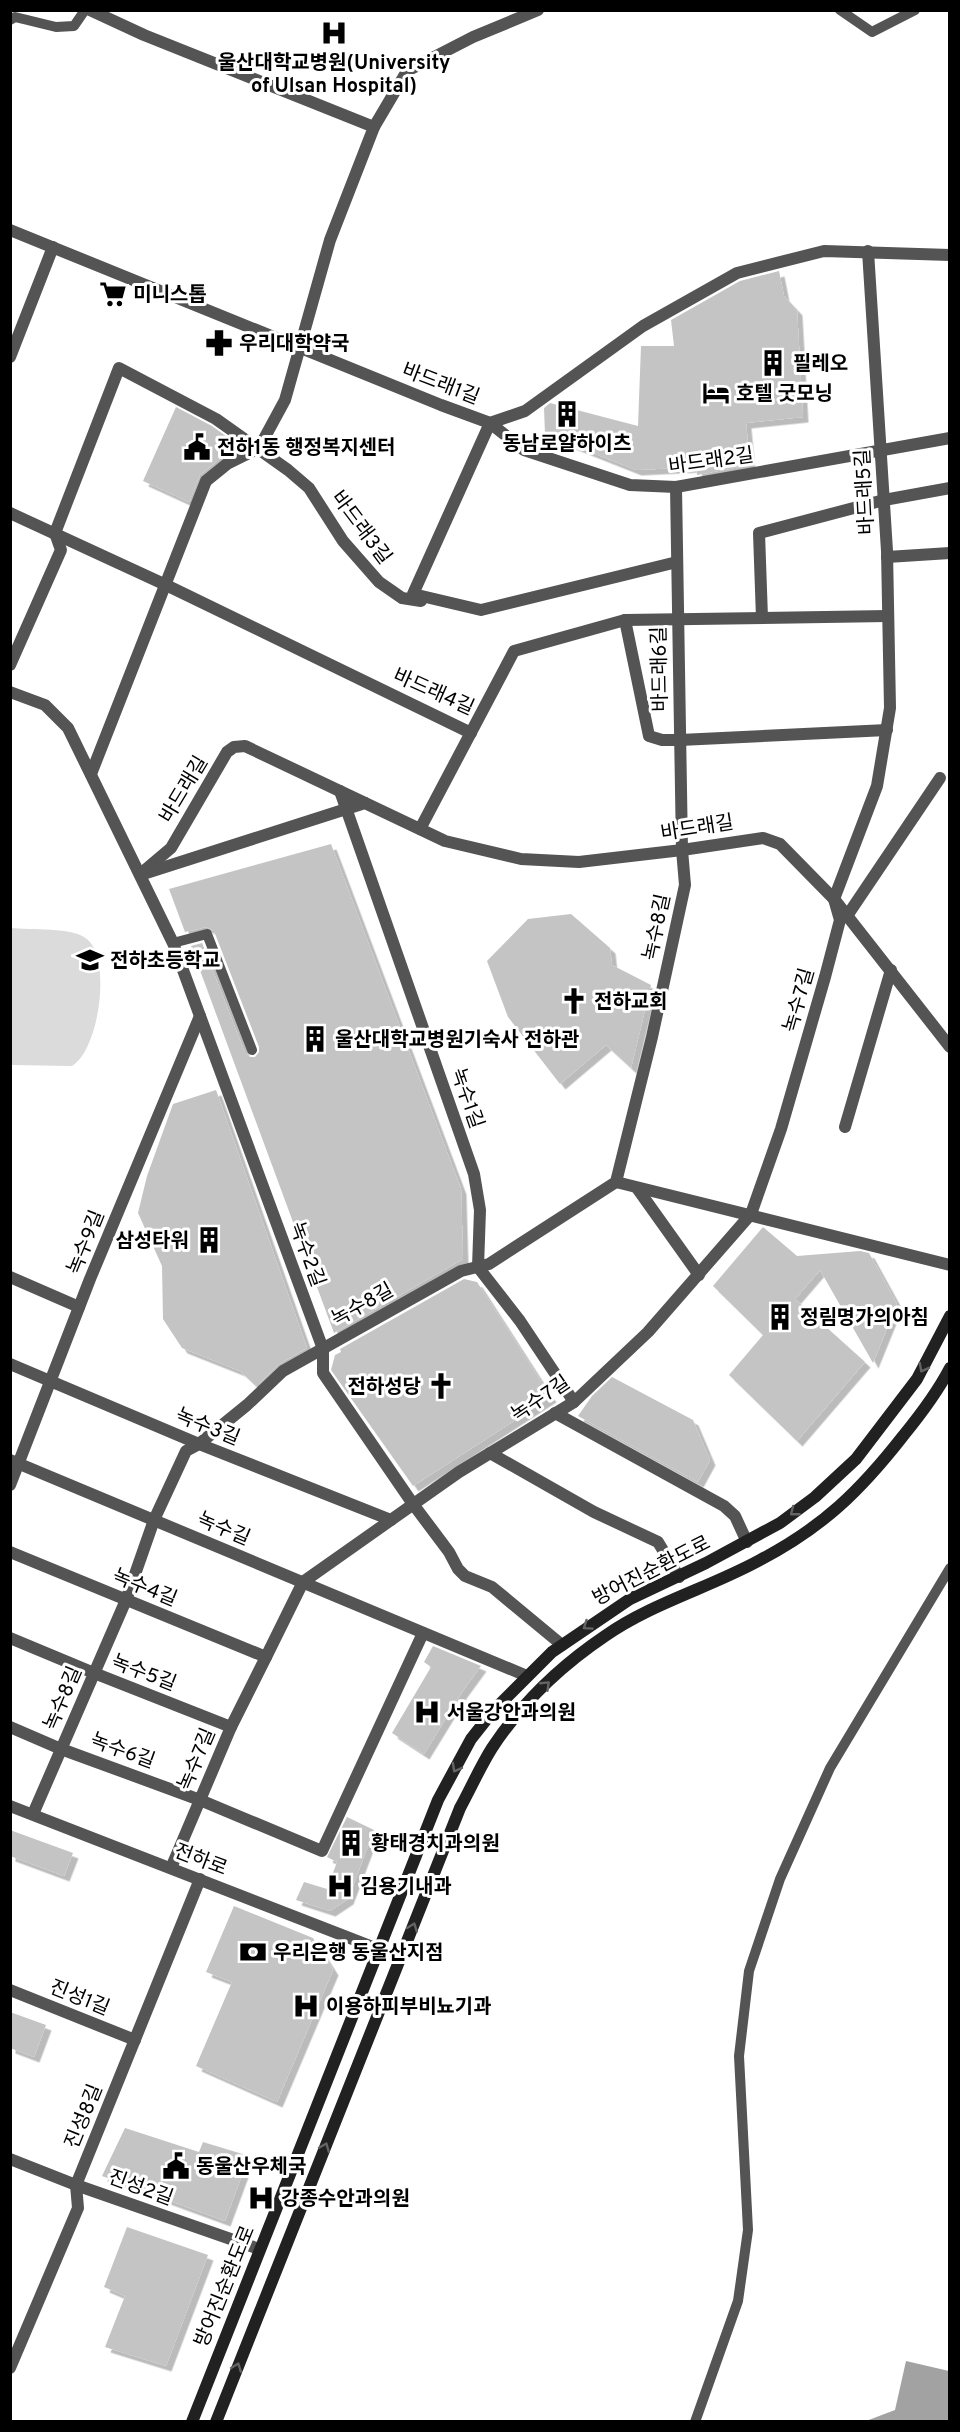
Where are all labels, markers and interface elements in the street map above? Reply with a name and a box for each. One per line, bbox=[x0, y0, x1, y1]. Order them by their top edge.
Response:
hospital icon: 울산대학교병원(University of Ulsan Hospital) bbox=[319, 18, 349, 48]
place label: 울산대학교병원(University of Ulsan Hospital) bbox=[218, 51, 450, 100]
supermarket icon: 미니스톱 bbox=[98, 279, 128, 309]
place label: 미니스톱 bbox=[133, 283, 207, 309]
pharmacy icon: 우리대학약국 bbox=[204, 328, 234, 358]
place label: 우리대학약국 bbox=[239, 332, 349, 358]
building icon: 필레오 bbox=[758, 348, 788, 378]
place label: 필레오 bbox=[793, 352, 848, 378]
street label: 바드래1길 bbox=[398, 358, 483, 412]
hotel icon: 호텔 굿모닝 bbox=[701, 378, 731, 408]
place label: 호텔 굿모닝 bbox=[736, 382, 833, 408]
building icon: 동남로얄하이츠 bbox=[552, 399, 582, 429]
public building icon: 전하1동 행정복지센터 bbox=[182, 432, 212, 462]
place label: 동남로얄하이츠 bbox=[503, 432, 631, 458]
place label: 전하1동 행정복지센터 bbox=[217, 436, 396, 462]
street label: 바드래2길 bbox=[667, 443, 756, 481]
street label: 바드래5길 bbox=[851, 448, 881, 536]
street label: 바드래3길 bbox=[324, 486, 397, 570]
street label: 바드래6길 bbox=[647, 626, 675, 712]
street label: 바드래4길 bbox=[389, 663, 478, 722]
street label: 바드래길 bbox=[155, 752, 215, 828]
street label: 바드래길 bbox=[659, 810, 736, 848]
street label: 녹수8길 bbox=[638, 892, 678, 963]
school or university icon: 전하초등학교 bbox=[75, 945, 105, 975]
place label: 전하초등학교 bbox=[110, 949, 220, 975]
street label: 녹수7길 bbox=[778, 965, 821, 1036]
church icon: 전하교회 bbox=[559, 986, 589, 1016]
place label: 전하교회 bbox=[594, 990, 668, 1016]
building icon: 울산대학교병원기숙사 전하관 bbox=[300, 1024, 330, 1054]
place label: 울산대학교병원기숙사 전하관 bbox=[335, 1028, 580, 1054]
street label: 녹수1길 bbox=[444, 1065, 489, 1133]
street label: 녹수9길 bbox=[62, 1207, 111, 1279]
street label: 녹수2길 bbox=[282, 1219, 330, 1291]
building icon: 삼성타워 bbox=[194, 1225, 224, 1255]
place label: 삼성타워 bbox=[115, 1229, 189, 1255]
street label: 녹수8길 bbox=[327, 1278, 399, 1333]
building icon: 정림명가의아침 bbox=[765, 1302, 795, 1332]
place label: 정림명가의아침 bbox=[800, 1306, 929, 1332]
one-way arrow bbox=[919, 1362, 930, 1372]
church icon: 전하성당 bbox=[426, 1371, 456, 1401]
street label: 녹수7길 bbox=[507, 1371, 576, 1429]
place label: 전하성당 bbox=[347, 1375, 421, 1401]
street label: 녹수3길 bbox=[171, 1403, 243, 1453]
one-way arrow bbox=[790, 1505, 801, 1516]
street label: 녹수길 bbox=[193, 1507, 254, 1553]
street label: 방어진순환도로 bbox=[589, 1531, 715, 1613]
street label: 녹수4길 bbox=[108, 1564, 180, 1614]
one-way arrow bbox=[583, 1619, 593, 1631]
street label: 녹수5길 bbox=[107, 1650, 180, 1698]
street label: 녹수8길 bbox=[39, 1663, 89, 1735]
one-way arrow bbox=[540, 1681, 550, 1692]
hospital icon: 서울강안과의원 bbox=[412, 1697, 442, 1727]
place label: 서울강안과의원 bbox=[447, 1701, 576, 1727]
street label: 녹수7길 bbox=[173, 1724, 223, 1795]
street label: 녹수6길 bbox=[86, 1728, 158, 1776]
one-way arrow bbox=[452, 1761, 463, 1772]
building icon: 황태경치과의원 bbox=[336, 1828, 366, 1858]
place label: 황태경치과의원 bbox=[371, 1832, 500, 1858]
street label: 전하로 bbox=[170, 1839, 231, 1883]
hospital icon: 김용기내과 bbox=[325, 1871, 355, 1901]
place label: 김용기내과 bbox=[360, 1875, 452, 1901]
one-way arrow bbox=[406, 1922, 418, 1933]
bank icon: 우리은행 동울산지점 bbox=[238, 1937, 268, 1967]
place label: 우리은행 동울산지점 bbox=[273, 1941, 444, 1967]
street label: 진성1길 bbox=[45, 1975, 113, 2023]
hospital icon: 이용하피부비뇨기과 bbox=[291, 1991, 321, 2021]
place label: 이용하피부비뇨기과 bbox=[326, 1995, 492, 2021]
street label: 진성8길 bbox=[60, 2081, 110, 2153]
one-way arrow bbox=[318, 2142, 330, 2153]
public building icon: 동울산우체국 bbox=[161, 2151, 191, 2181]
place label: 동울산우체국 bbox=[196, 2155, 306, 2181]
street label: 진성2길 bbox=[104, 2165, 176, 2213]
hospital icon: 강종수안과의원 bbox=[246, 2183, 276, 2213]
place label: 강종수안과의원 bbox=[281, 2187, 410, 2213]
street label: 방어진순환도로 bbox=[190, 2222, 262, 2351]
one-way arrow bbox=[230, 2362, 243, 2373]

